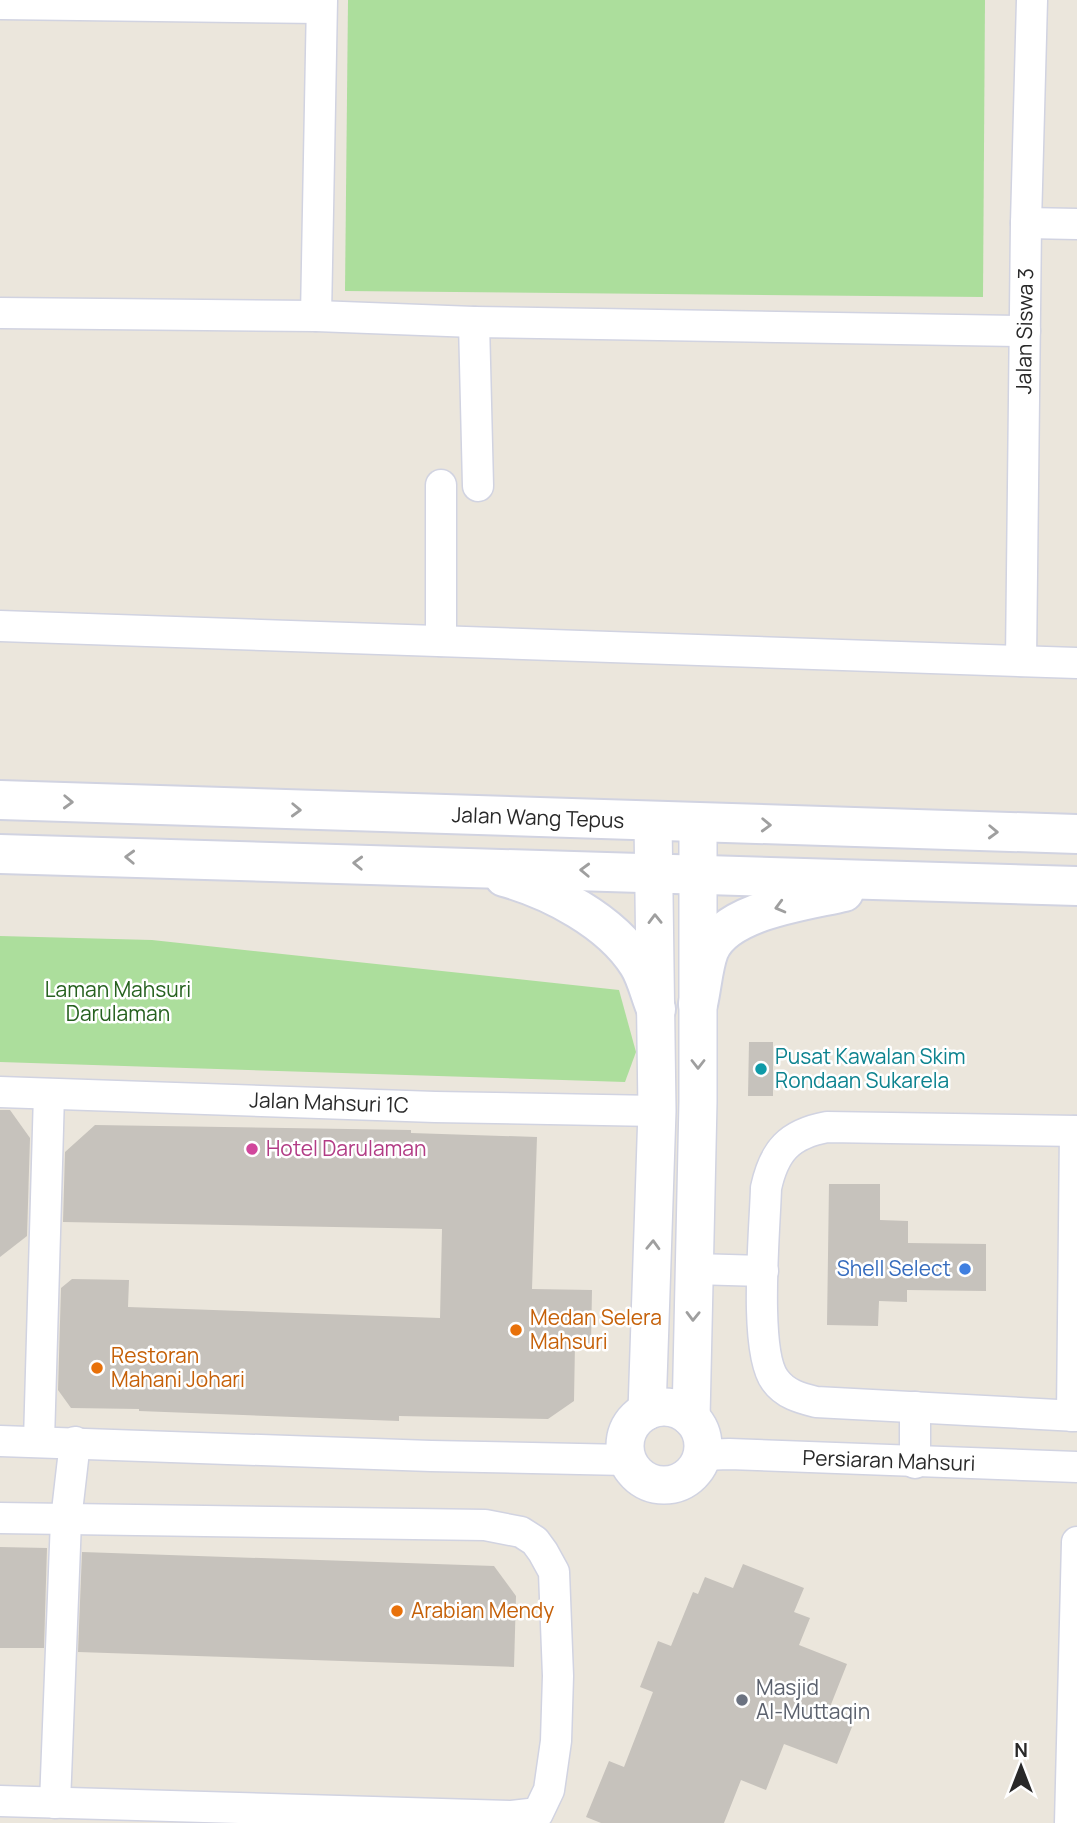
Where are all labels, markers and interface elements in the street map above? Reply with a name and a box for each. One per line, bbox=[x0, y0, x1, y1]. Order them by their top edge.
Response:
street label: Jalan Siswa 3 bbox=[1009, 268, 1039, 394]
one-way arrow bbox=[63, 795, 74, 810]
street label: Jalan Wang Tepus bbox=[451, 800, 625, 834]
one-way arrow bbox=[290, 803, 301, 818]
one-way arrow bbox=[761, 818, 772, 833]
one-way arrow bbox=[988, 824, 999, 839]
one-way arrow bbox=[125, 849, 135, 865]
one-way arrow bbox=[352, 855, 362, 871]
one-way arrow bbox=[579, 863, 590, 878]
one-way arrow bbox=[774, 899, 786, 913]
one-way arrow bbox=[647, 914, 663, 924]
park label: Laman Mahsuri Darulaman bbox=[45, 975, 191, 1027]
place label: Pusat Kawalan Skim Rondaan Sukarela bbox=[775, 1042, 966, 1094]
one-way arrow bbox=[690, 1059, 706, 1070]
marker: Pusat Kawalan Skim Rondaan Sukarela bbox=[753, 1061, 769, 1077]
street label: Jalan Mahsuri 1C bbox=[249, 1085, 409, 1119]
place label: Hotel Darulaman bbox=[266, 1134, 427, 1162]
marker: Hotel Darulaman bbox=[244, 1141, 260, 1157]
one-way arrow bbox=[645, 1239, 660, 1250]
place label: Shell Select bbox=[837, 1254, 951, 1282]
marker: Shell Select bbox=[957, 1261, 973, 1277]
place label: Medan Selera Mahsuri bbox=[530, 1303, 662, 1355]
one-way arrow bbox=[685, 1311, 701, 1322]
marker: Medan Selera Mahsuri bbox=[508, 1322, 524, 1338]
place label: Restoran Mahani Johari bbox=[111, 1341, 245, 1393]
marker: Restoran Mahani Johari bbox=[89, 1360, 105, 1376]
street label: Persiaran Mahsuri bbox=[802, 1443, 976, 1477]
place label: Arabian Mendy bbox=[411, 1596, 554, 1624]
marker: Arabian Mendy bbox=[389, 1603, 405, 1619]
place label: Masjid Al-Muttaqin bbox=[756, 1673, 870, 1725]
marker: Masjid Al-Muttaqin bbox=[734, 1692, 750, 1708]
north arrow bbox=[986, 1732, 1056, 1802]
text: N bbox=[1014, 1737, 1028, 1763]

